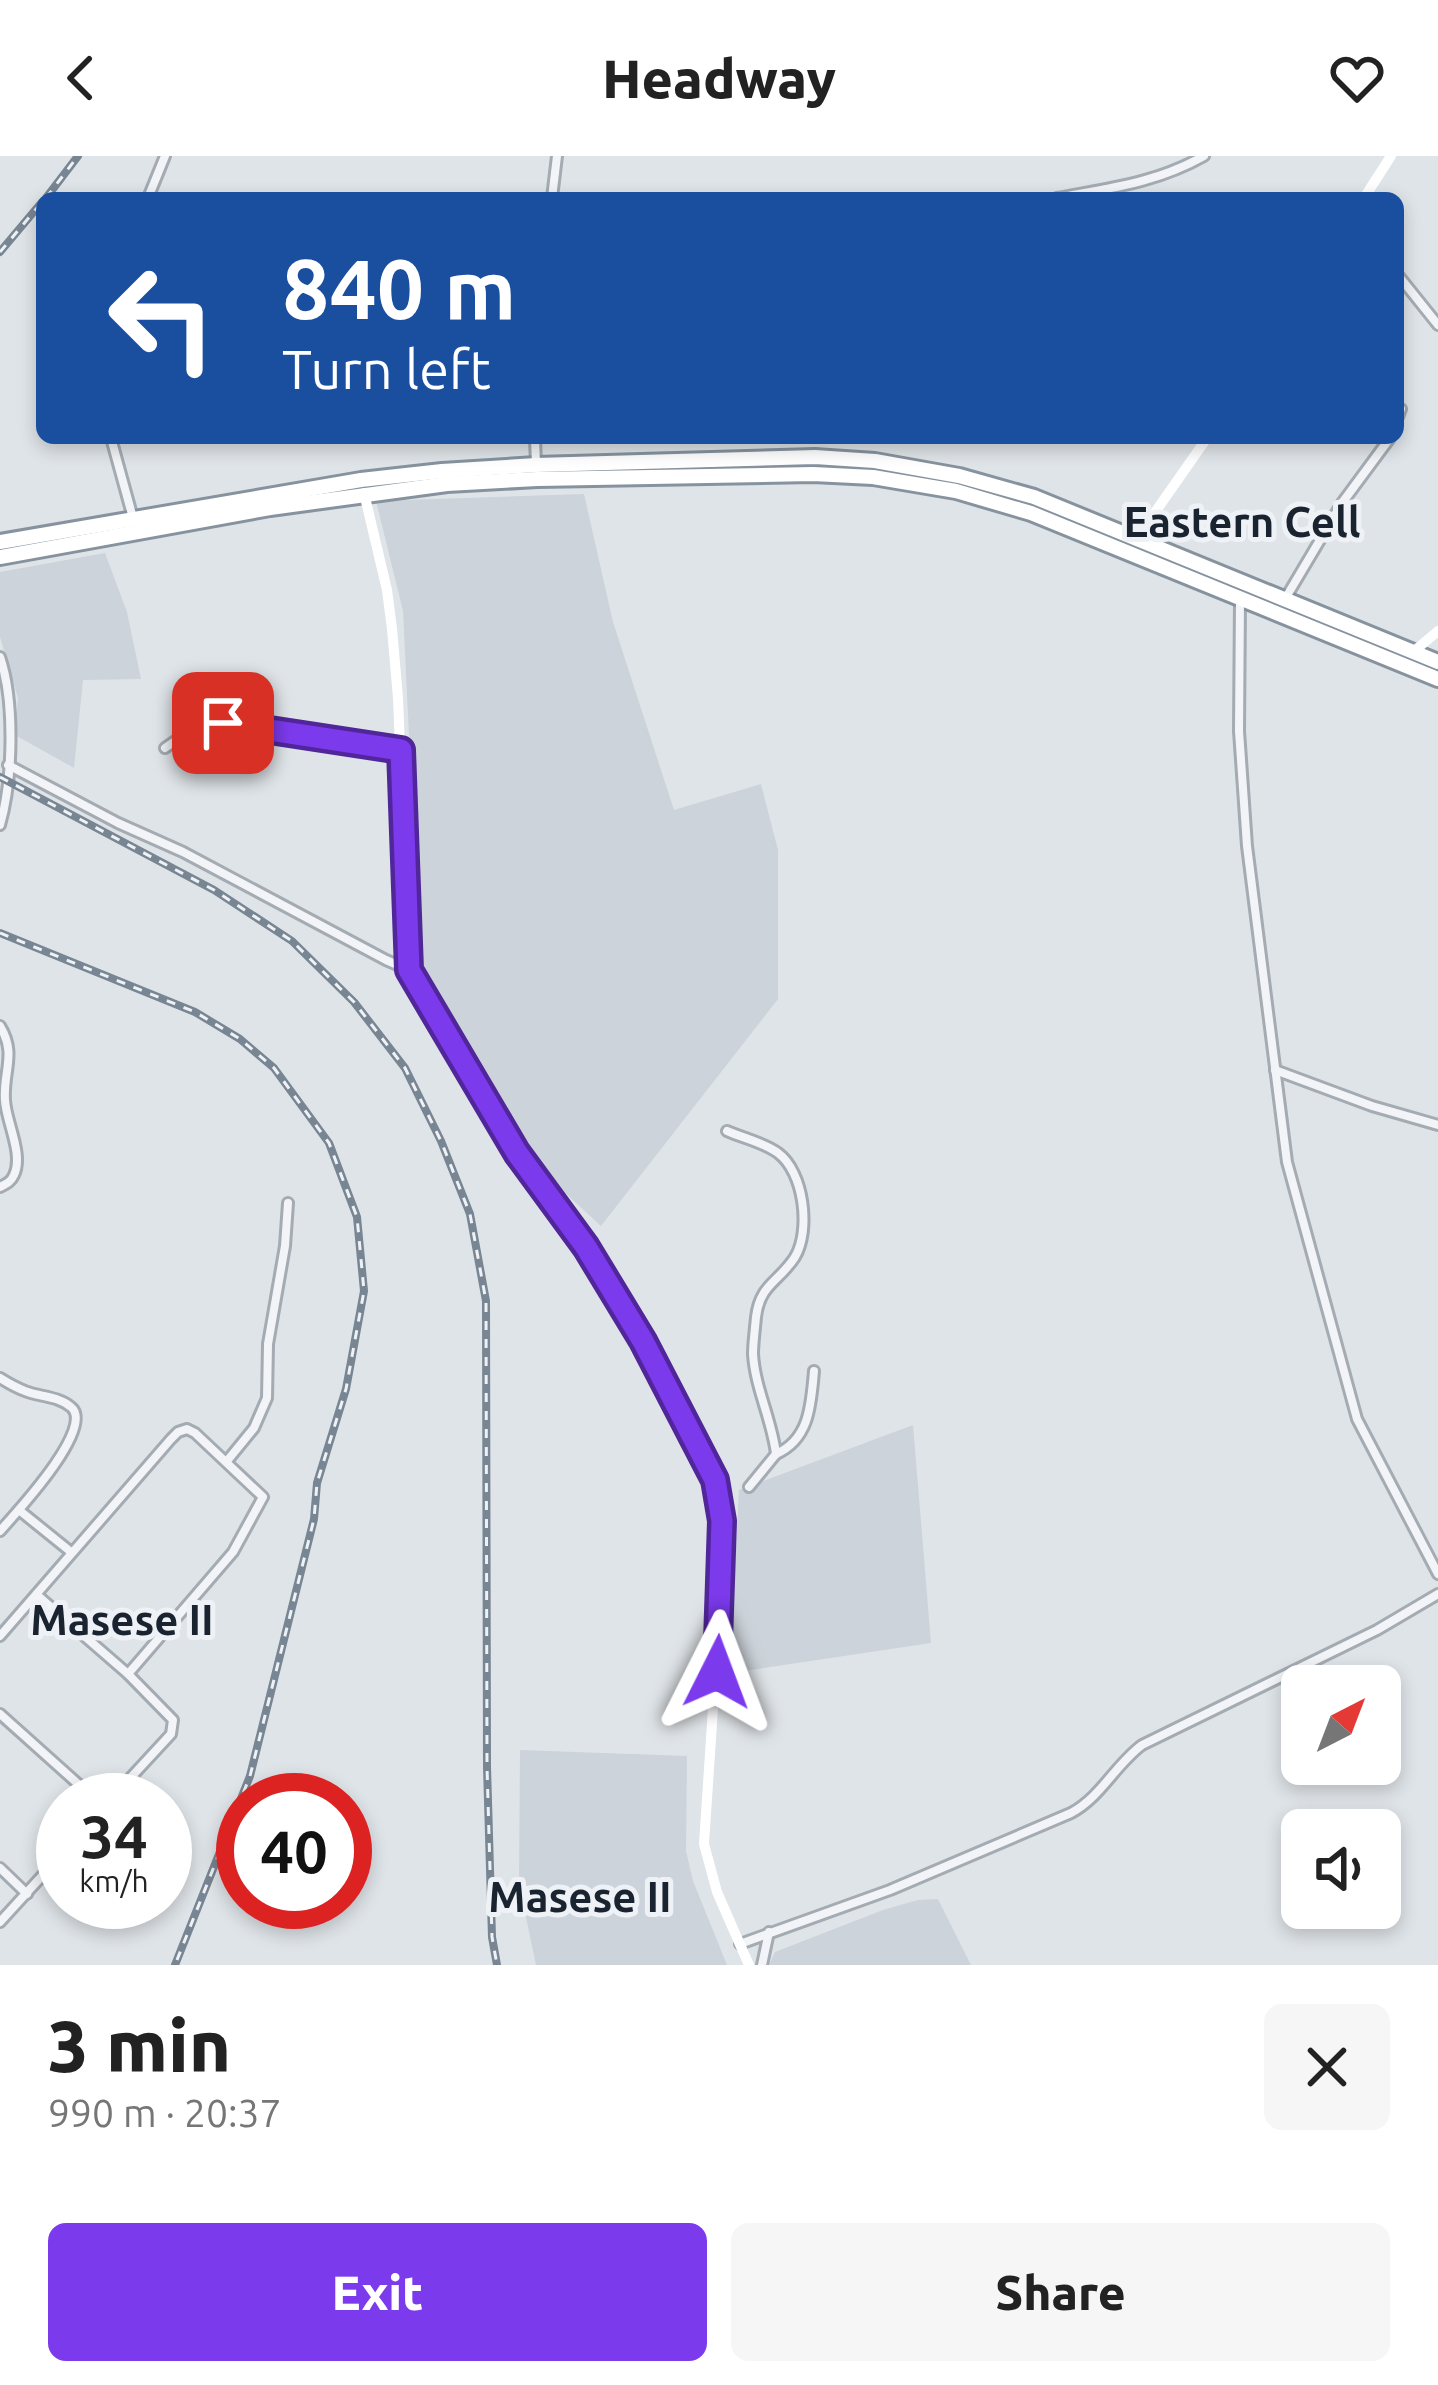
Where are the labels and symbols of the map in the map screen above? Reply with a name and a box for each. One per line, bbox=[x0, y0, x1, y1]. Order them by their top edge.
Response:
district label: Eastern Cell bbox=[1124, 498, 1360, 545]
pin bbox=[172, 672, 274, 774]
district label: Masese II bbox=[30, 1596, 214, 1643]
position arrow bbox=[654, 1609, 780, 1735]
north arrow bbox=[1281, 1665, 1401, 1785]
speed limit sign: 40 bbox=[216, 1773, 372, 1929]
district label: Masese II bbox=[488, 1873, 672, 1920]

